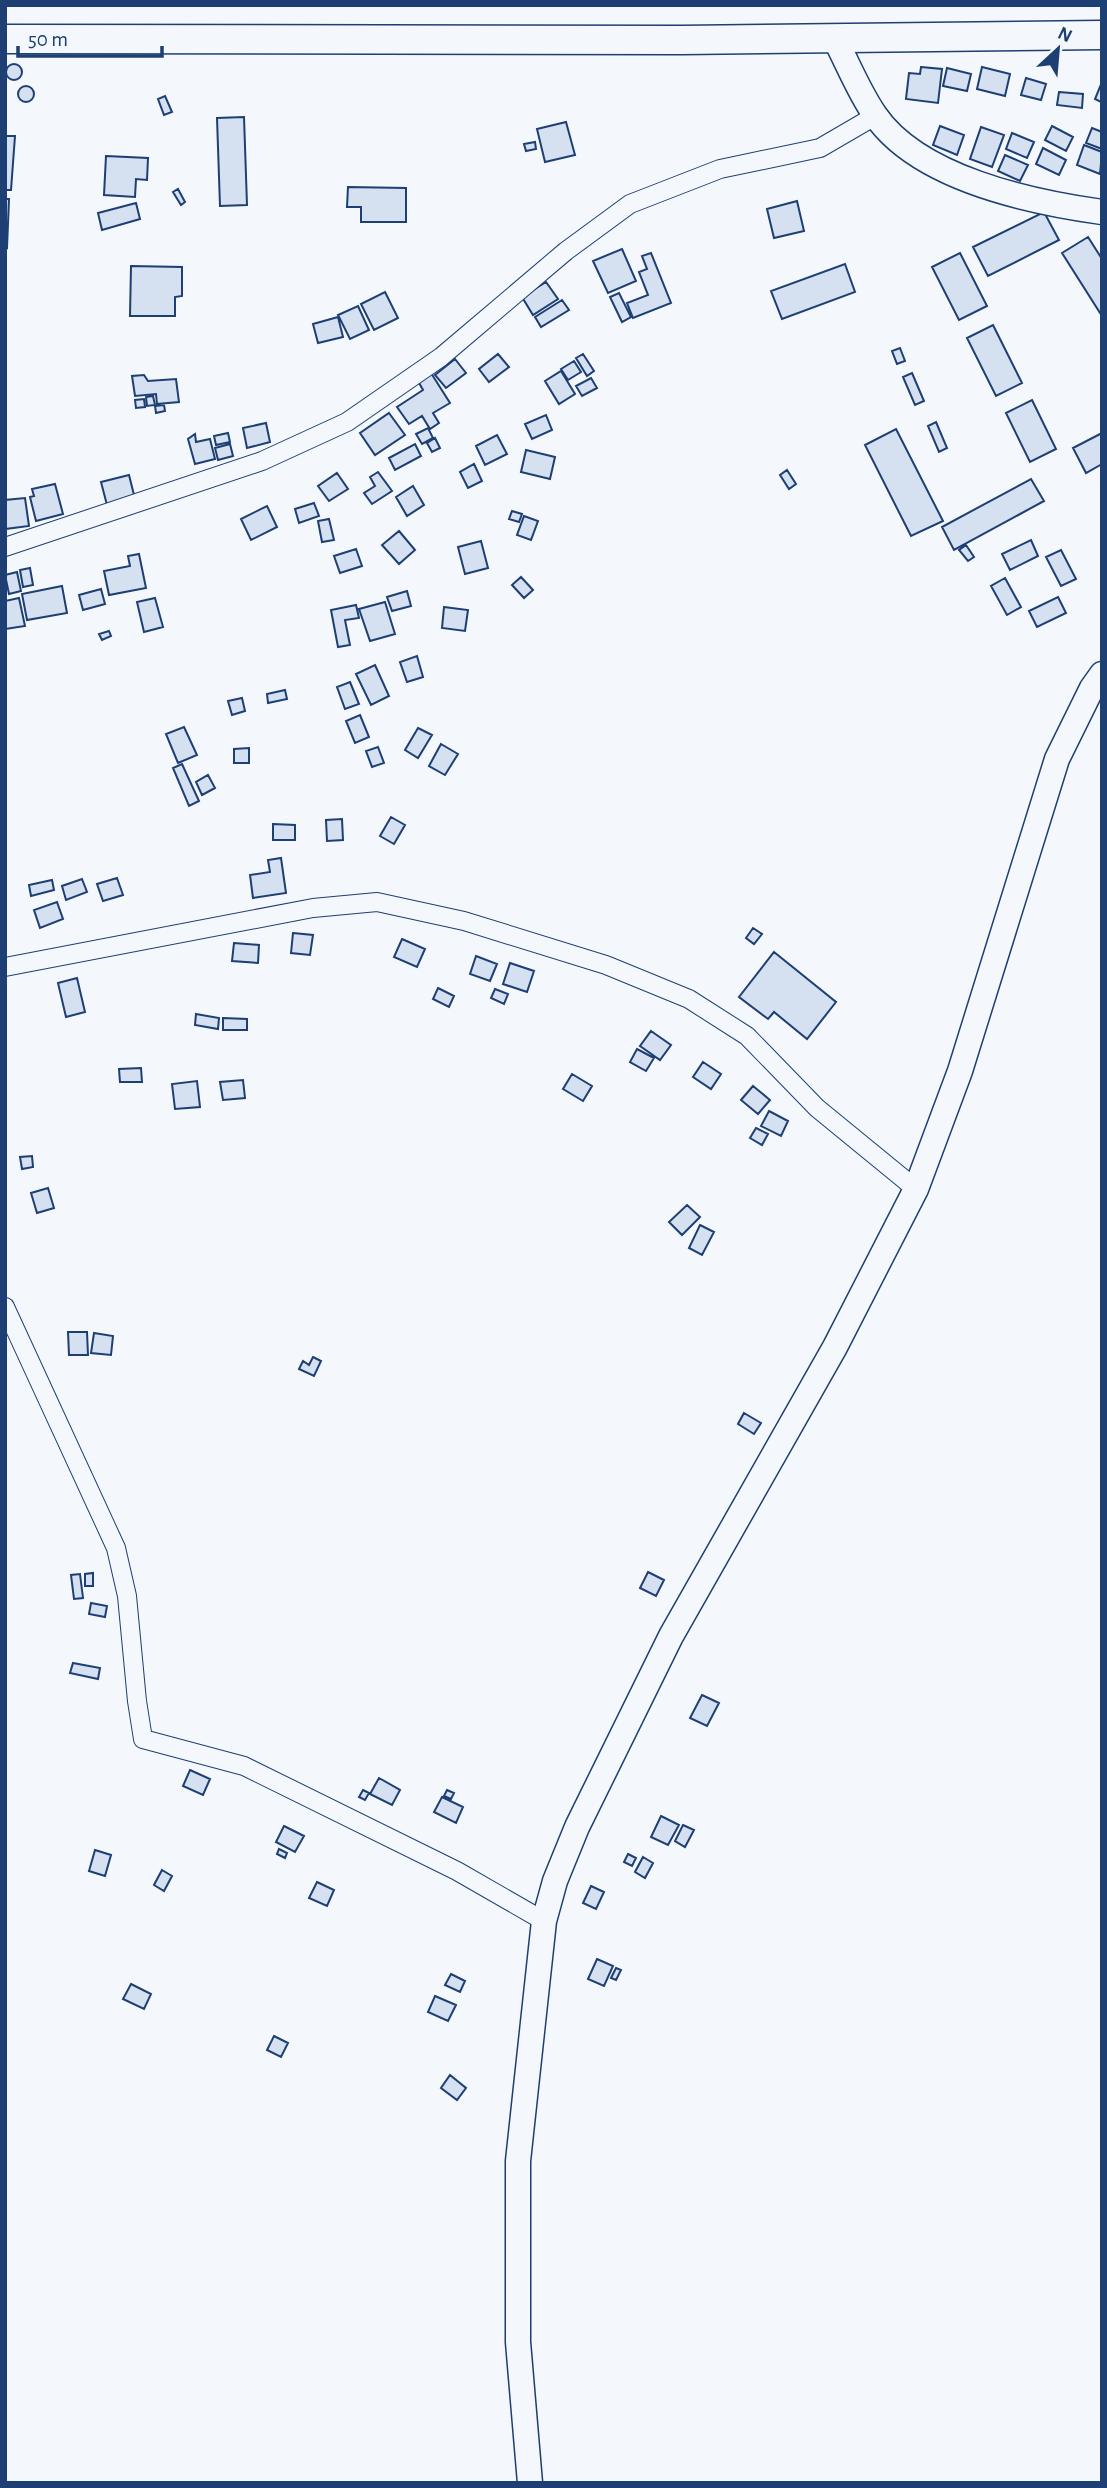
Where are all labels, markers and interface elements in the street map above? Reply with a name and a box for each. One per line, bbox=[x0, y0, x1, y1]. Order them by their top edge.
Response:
scale bar bbox=[18, 14, 161, 58]
north arrow bbox=[1023, 14, 1093, 84]
text: N bbox=[1055, 24, 1075, 47]
text: 50 m bbox=[28, 29, 68, 50]

